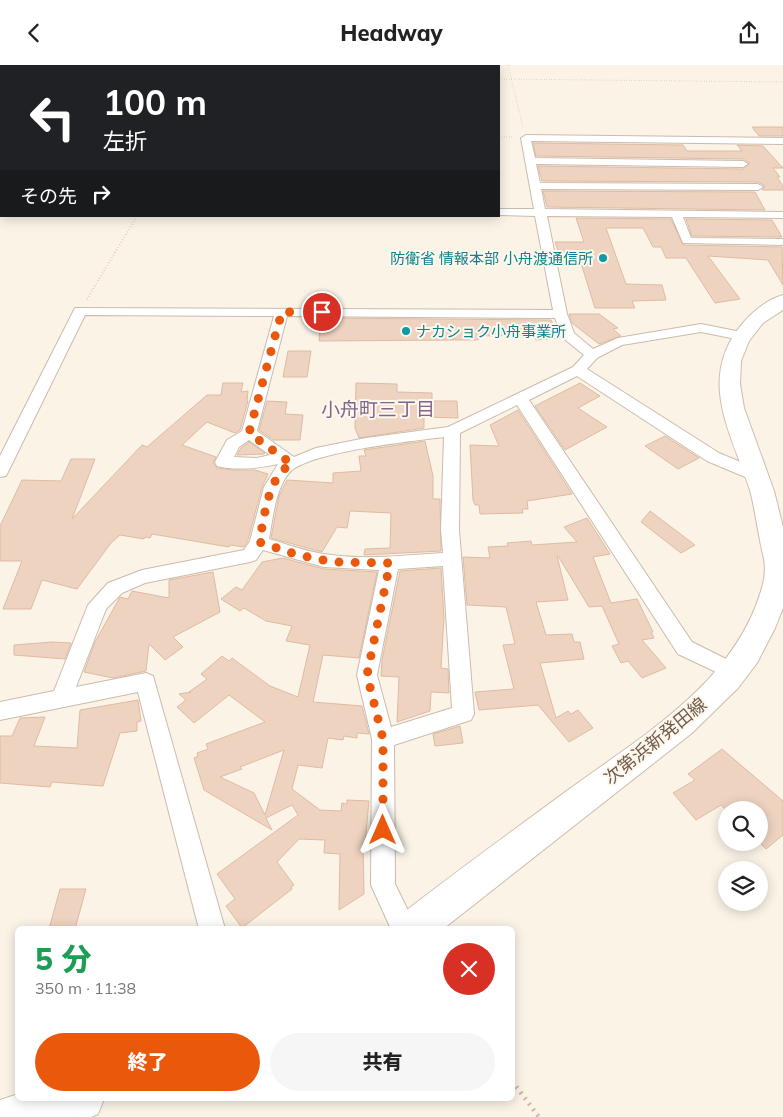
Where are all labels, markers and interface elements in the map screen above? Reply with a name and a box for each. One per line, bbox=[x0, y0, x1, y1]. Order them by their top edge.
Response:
icon: back bbox=[20, 19, 48, 47]
text: Headway bbox=[340, 19, 443, 47]
icon: share bbox=[735, 19, 763, 47]
text: 100 m bbox=[103, 80, 207, 124]
icon: left bbox=[20, 85, 85, 150]
text: 左折 bbox=[103, 127, 147, 155]
icon: right bbox=[87, 180, 115, 208]
text: その先 bbox=[20, 184, 77, 208]
place label: 防衛省 情報本部 小舟渡通信所 bbox=[390, 249, 593, 268]
marker: 防衛省 情報本部 小舟渡通信所 bbox=[597, 252, 609, 264]
pin bbox=[301, 291, 343, 333]
icon: arrive bbox=[308, 298, 336, 326]
place label: ナカショク小舟事業所 bbox=[416, 322, 566, 341]
marker: ナカショク小舟事業所 bbox=[400, 325, 412, 337]
district label: 小舟町三丁目 bbox=[321, 397, 435, 421]
street label: 次第浜新発田線 bbox=[599, 692, 711, 790]
map controls bbox=[718, 801, 768, 911]
button: search bbox=[718, 801, 768, 851]
position arrow bbox=[356, 803, 408, 855]
button: layers bbox=[718, 861, 768, 911]
text: 5 分 bbox=[35, 940, 91, 978]
button: close bbox=[443, 943, 495, 995]
text: 350 m · 11:38 bbox=[35, 978, 136, 998]
button: 終了 bbox=[35, 1033, 260, 1091]
button: 共有 bbox=[270, 1033, 495, 1091]

